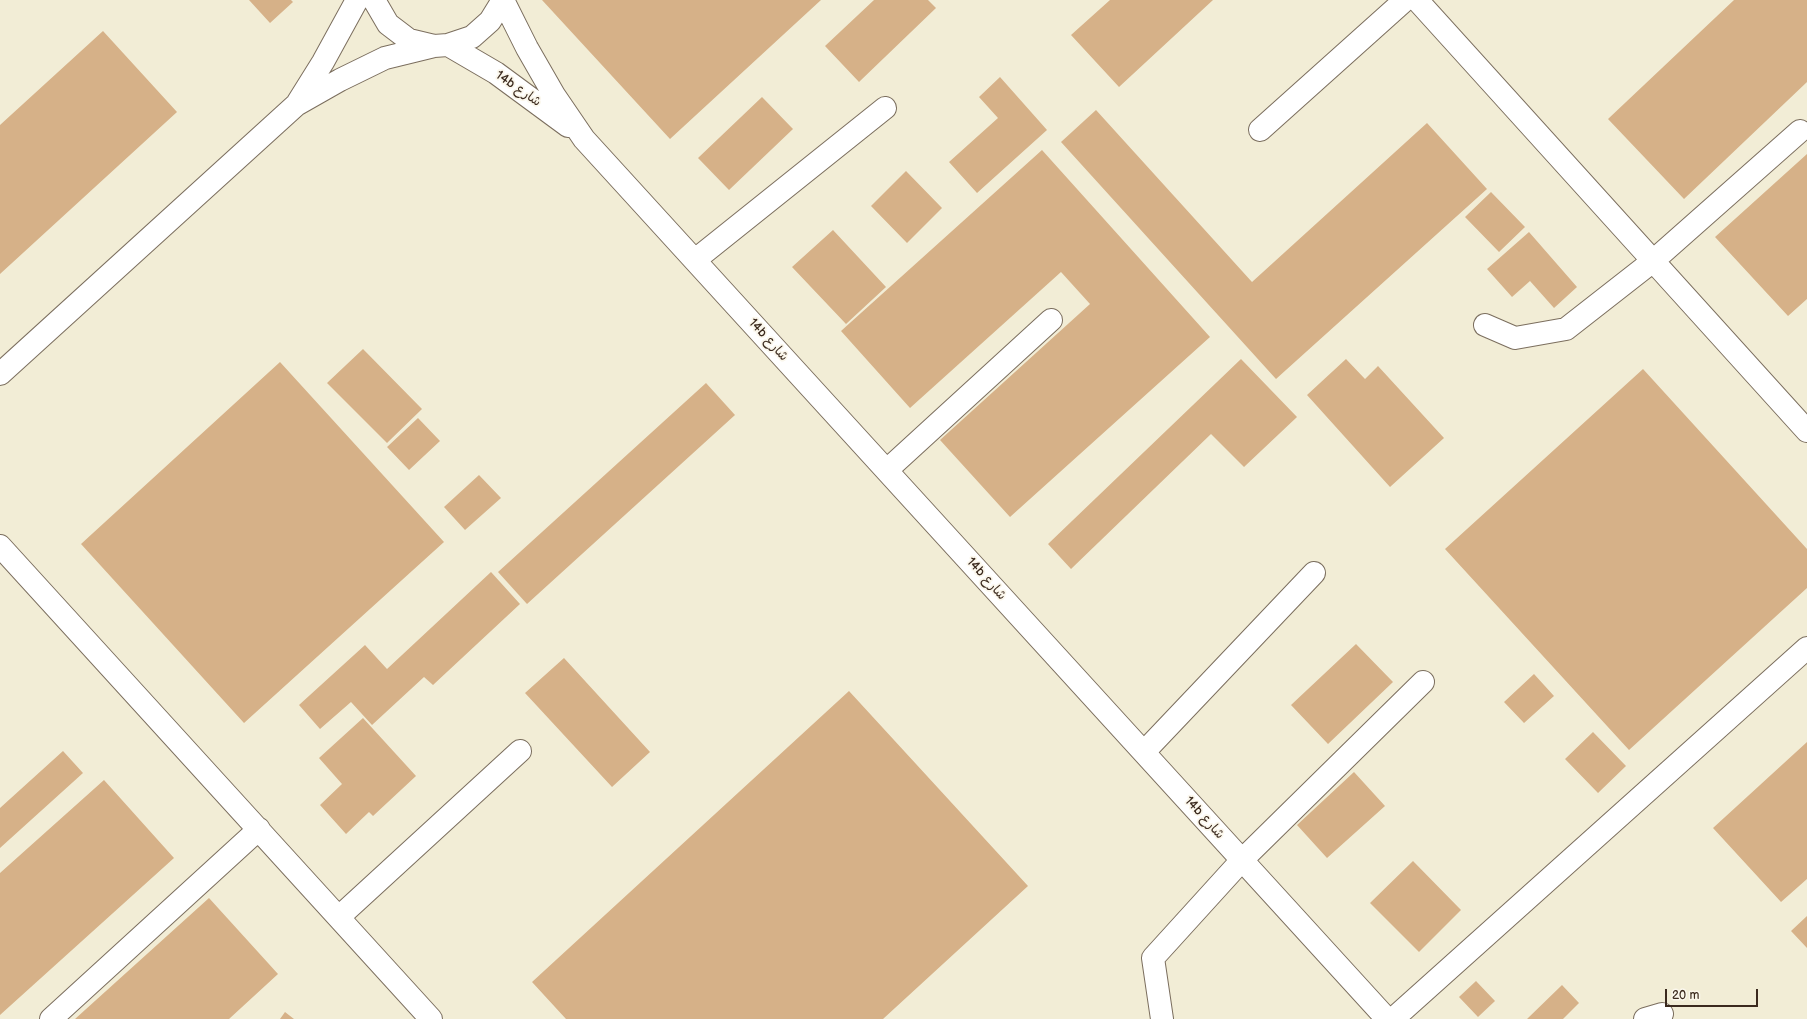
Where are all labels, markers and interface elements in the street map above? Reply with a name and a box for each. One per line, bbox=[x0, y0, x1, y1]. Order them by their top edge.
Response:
street label: 14b شارع bbox=[492, 68, 544, 110]
street label: 14b شارع bbox=[745, 315, 791, 365]
street label: 14b شارع bbox=[963, 554, 1009, 604]
street label: 14b شارع bbox=[1181, 793, 1227, 843]
scale bar bbox=[1667, 981, 1760, 1007]
text: 20 m bbox=[1672, 988, 1699, 1003]

